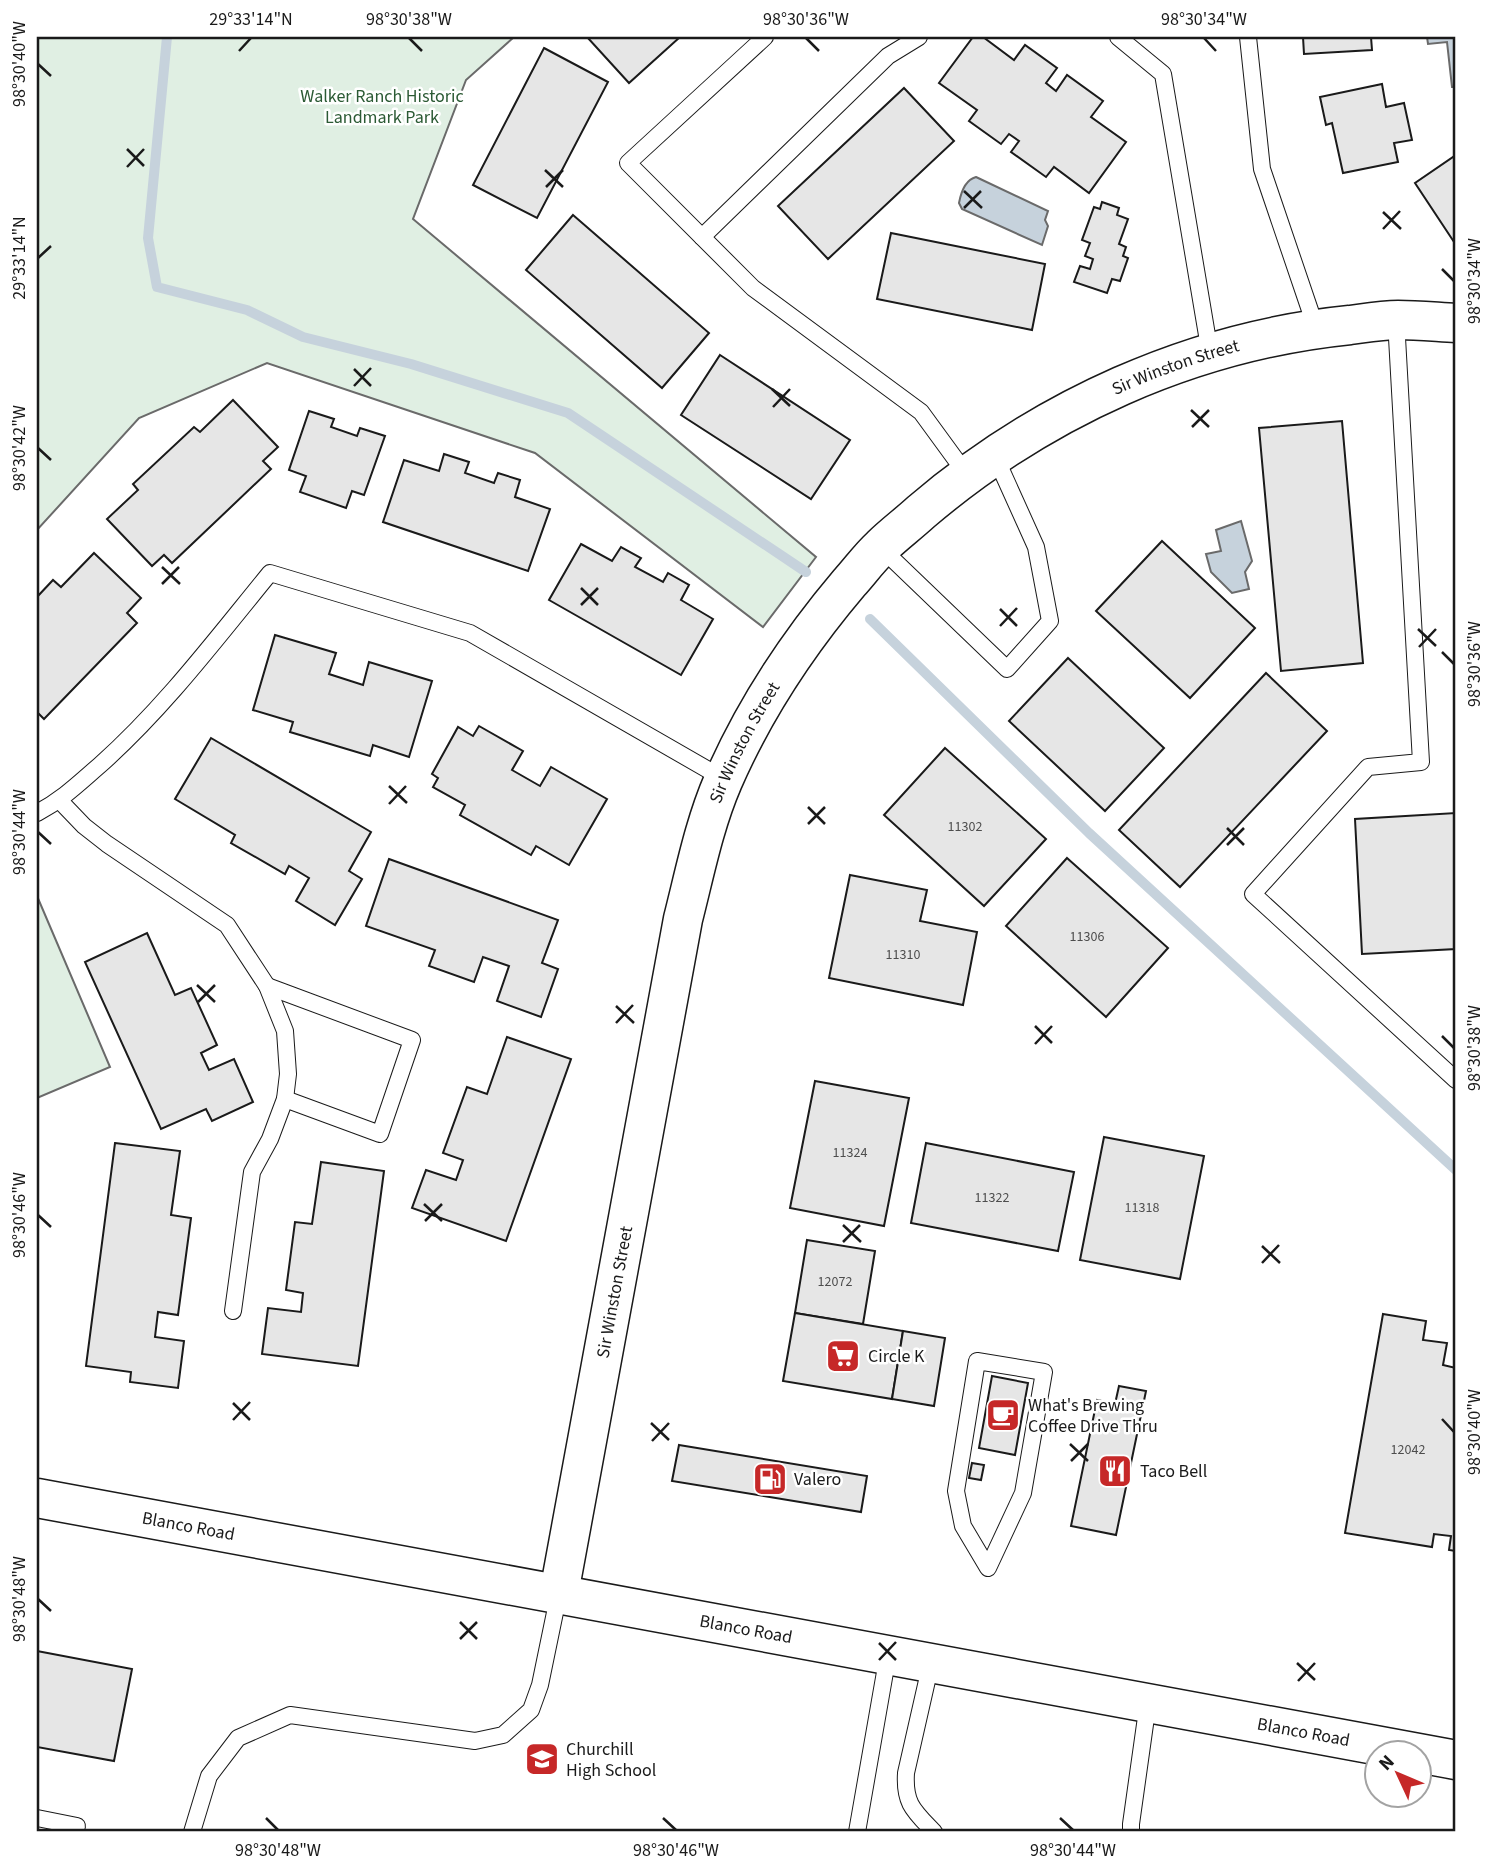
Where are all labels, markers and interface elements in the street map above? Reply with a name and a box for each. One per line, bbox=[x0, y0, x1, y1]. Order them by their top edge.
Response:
text: 29°33'14"N bbox=[209, 7, 293, 32]
text: 98°30'38"W bbox=[366, 7, 452, 32]
text: 98°30'36"W bbox=[763, 7, 849, 32]
text: 98°30'34"W bbox=[1161, 7, 1247, 32]
text: 98°30'40"W bbox=[7, 21, 32, 107]
park label: Walker Ranch Historic Landmark Park bbox=[300, 84, 464, 130]
text: 29°33'14"N bbox=[7, 216, 32, 300]
text: 98°30'34"W bbox=[1462, 238, 1487, 324]
street label: Sir Winston Street bbox=[1108, 333, 1242, 401]
text: 98°30'42"W bbox=[7, 405, 32, 491]
text: 98°30'36"W bbox=[1462, 621, 1487, 707]
street label: Sir Winston Street bbox=[703, 677, 786, 807]
text: 98°30'44"W bbox=[7, 789, 32, 875]
house number: 11302 bbox=[948, 817, 982, 837]
house number: 11306 bbox=[1070, 927, 1104, 947]
house number: 11310 bbox=[886, 945, 920, 965]
text: 98°30'38"W bbox=[1462, 1005, 1487, 1091]
house number: 11324 bbox=[833, 1143, 867, 1163]
text: 98°30'46"W bbox=[7, 1172, 32, 1258]
house number: 11322 bbox=[975, 1188, 1009, 1208]
house number: 11318 bbox=[1125, 1198, 1159, 1218]
street label: Sir Winston Street bbox=[590, 1224, 639, 1360]
house number: 12072 bbox=[818, 1272, 852, 1292]
supermarket icon: Circle K bbox=[824, 1337, 862, 1375]
place label: Circle K bbox=[868, 1344, 925, 1369]
text: 98°30'40"W bbox=[1462, 1389, 1487, 1475]
place label: What's Brewing Coffee Drive Thru bbox=[1028, 1393, 1158, 1439]
cafe icon: What's Brewing Coffee Drive Thru bbox=[984, 1396, 1022, 1434]
house number: 12042 bbox=[1391, 1440, 1425, 1460]
restaurant icon: Taco Bell bbox=[1096, 1452, 1134, 1490]
place label: Taco Bell bbox=[1140, 1459, 1207, 1484]
fuel station icon: Valero bbox=[751, 1460, 789, 1498]
place label: Valero bbox=[794, 1467, 841, 1492]
street label: Blanco Road bbox=[140, 1505, 237, 1547]
text: 98°30'48"W bbox=[7, 1556, 32, 1642]
street label: Blanco Road bbox=[698, 1608, 794, 1650]
street label: Blanco Road bbox=[1255, 1711, 1352, 1753]
place label: Churchill High School bbox=[566, 1737, 656, 1783]
school or university icon: Churchill High School bbox=[523, 1740, 561, 1778]
north arrow bbox=[1364, 1740, 1434, 1810]
text: N bbox=[1373, 1749, 1401, 1777]
text: 98°30'48"W bbox=[235, 1838, 321, 1863]
text: 98°30'46"W bbox=[633, 1838, 719, 1863]
text: 98°30'44"W bbox=[1030, 1838, 1116, 1863]

